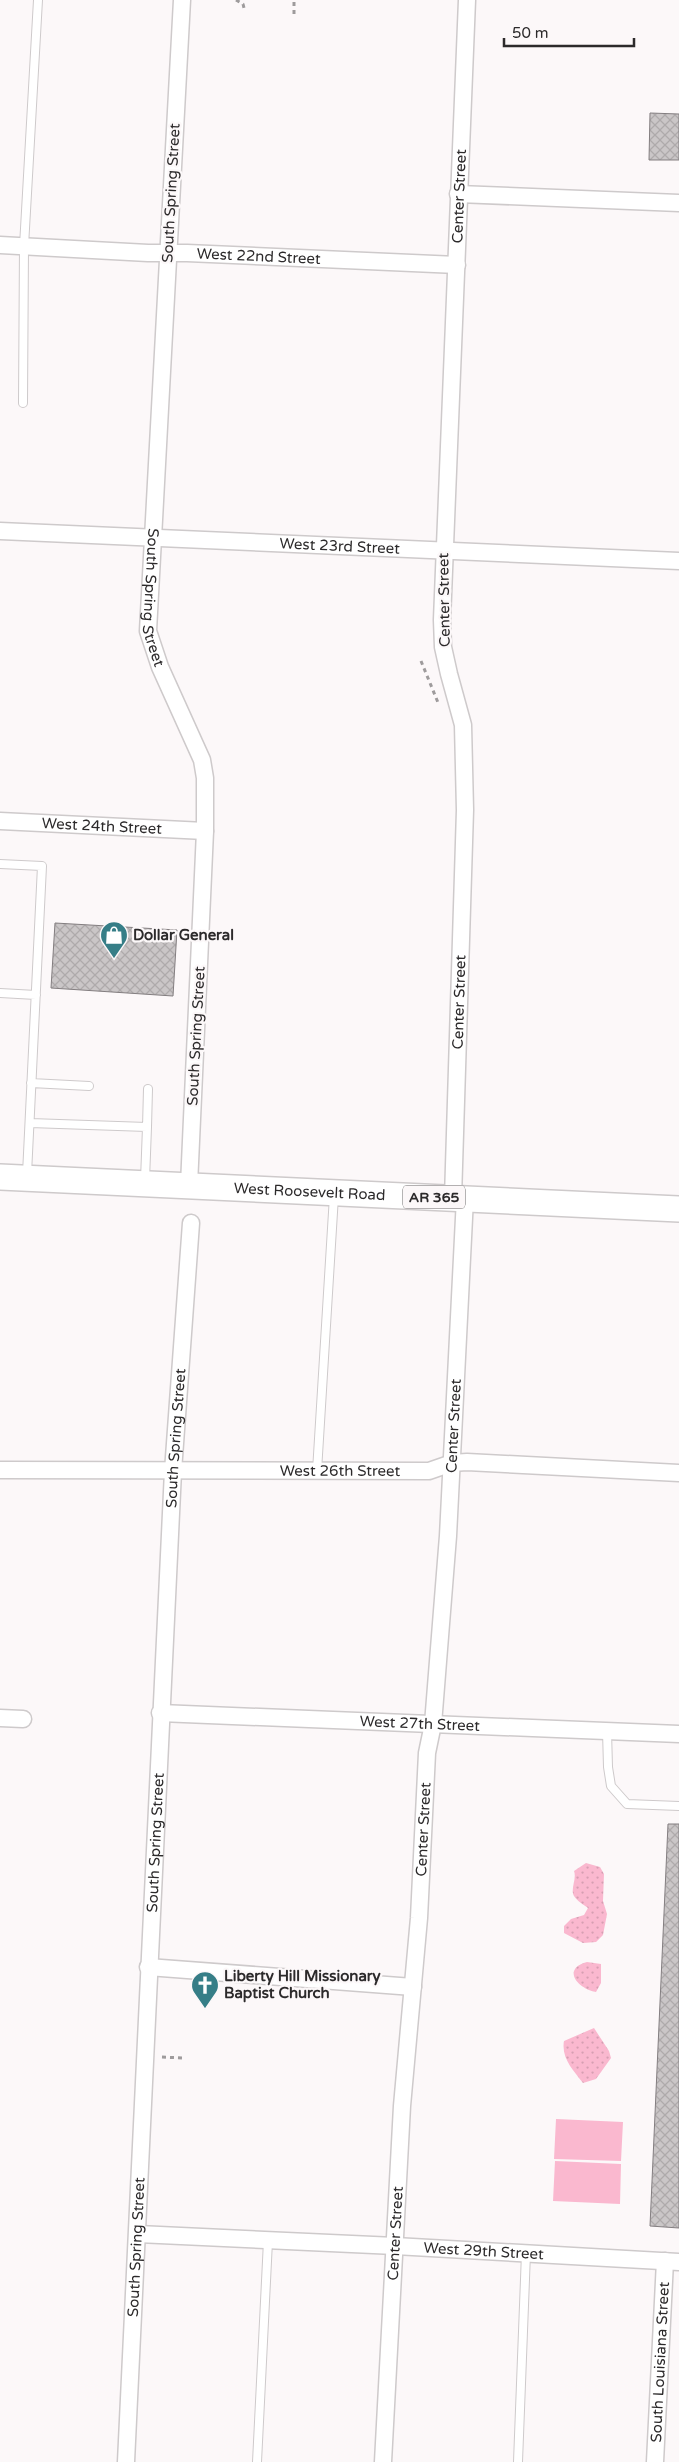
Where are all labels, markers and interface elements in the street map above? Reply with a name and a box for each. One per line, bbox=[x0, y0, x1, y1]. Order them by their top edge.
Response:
scale bar bbox=[504, 15, 634, 47]
text: 50 m bbox=[512, 24, 549, 42]
street label: South Spring Street bbox=[158, 123, 184, 263]
street label: Center Street bbox=[448, 148, 470, 244]
street label: West 22nd Street bbox=[196, 244, 321, 268]
street label: South Spring Street bbox=[139, 528, 168, 669]
street label: West 23rd Street bbox=[279, 534, 400, 558]
street label: Center Street bbox=[434, 552, 454, 647]
street label: West 24th Street bbox=[41, 814, 163, 838]
shop icon: Dollar General bbox=[99, 920, 129, 959]
place label: Dollar General bbox=[133, 926, 234, 944]
street label: Center Street bbox=[449, 954, 470, 1050]
street label: South Spring Street bbox=[183, 966, 209, 1106]
street label: West Roosevelt Road bbox=[233, 1179, 386, 1204]
road number: AR 365 bbox=[403, 1186, 465, 1208]
street label: South Spring Street bbox=[162, 1368, 189, 1508]
street label: Center Street bbox=[442, 1378, 465, 1473]
street label: West 26th Street bbox=[280, 1462, 400, 1480]
street label: West 27th Street bbox=[359, 1712, 481, 1735]
street label: South Spring Street bbox=[143, 1772, 168, 1913]
street label: Center Street bbox=[412, 1782, 435, 1877]
place label: Liberty Hill Missionary Baptist Church bbox=[224, 1967, 381, 2003]
church icon: Liberty Hill Missionary Baptist Church bbox=[190, 1970, 220, 2009]
street label: South Spring Street bbox=[124, 2177, 148, 2318]
street label: Center Street bbox=[384, 2185, 407, 2281]
street label: West 29th Street bbox=[423, 2239, 544, 2263]
street label: South Louisiana Street bbox=[647, 2281, 673, 2443]

